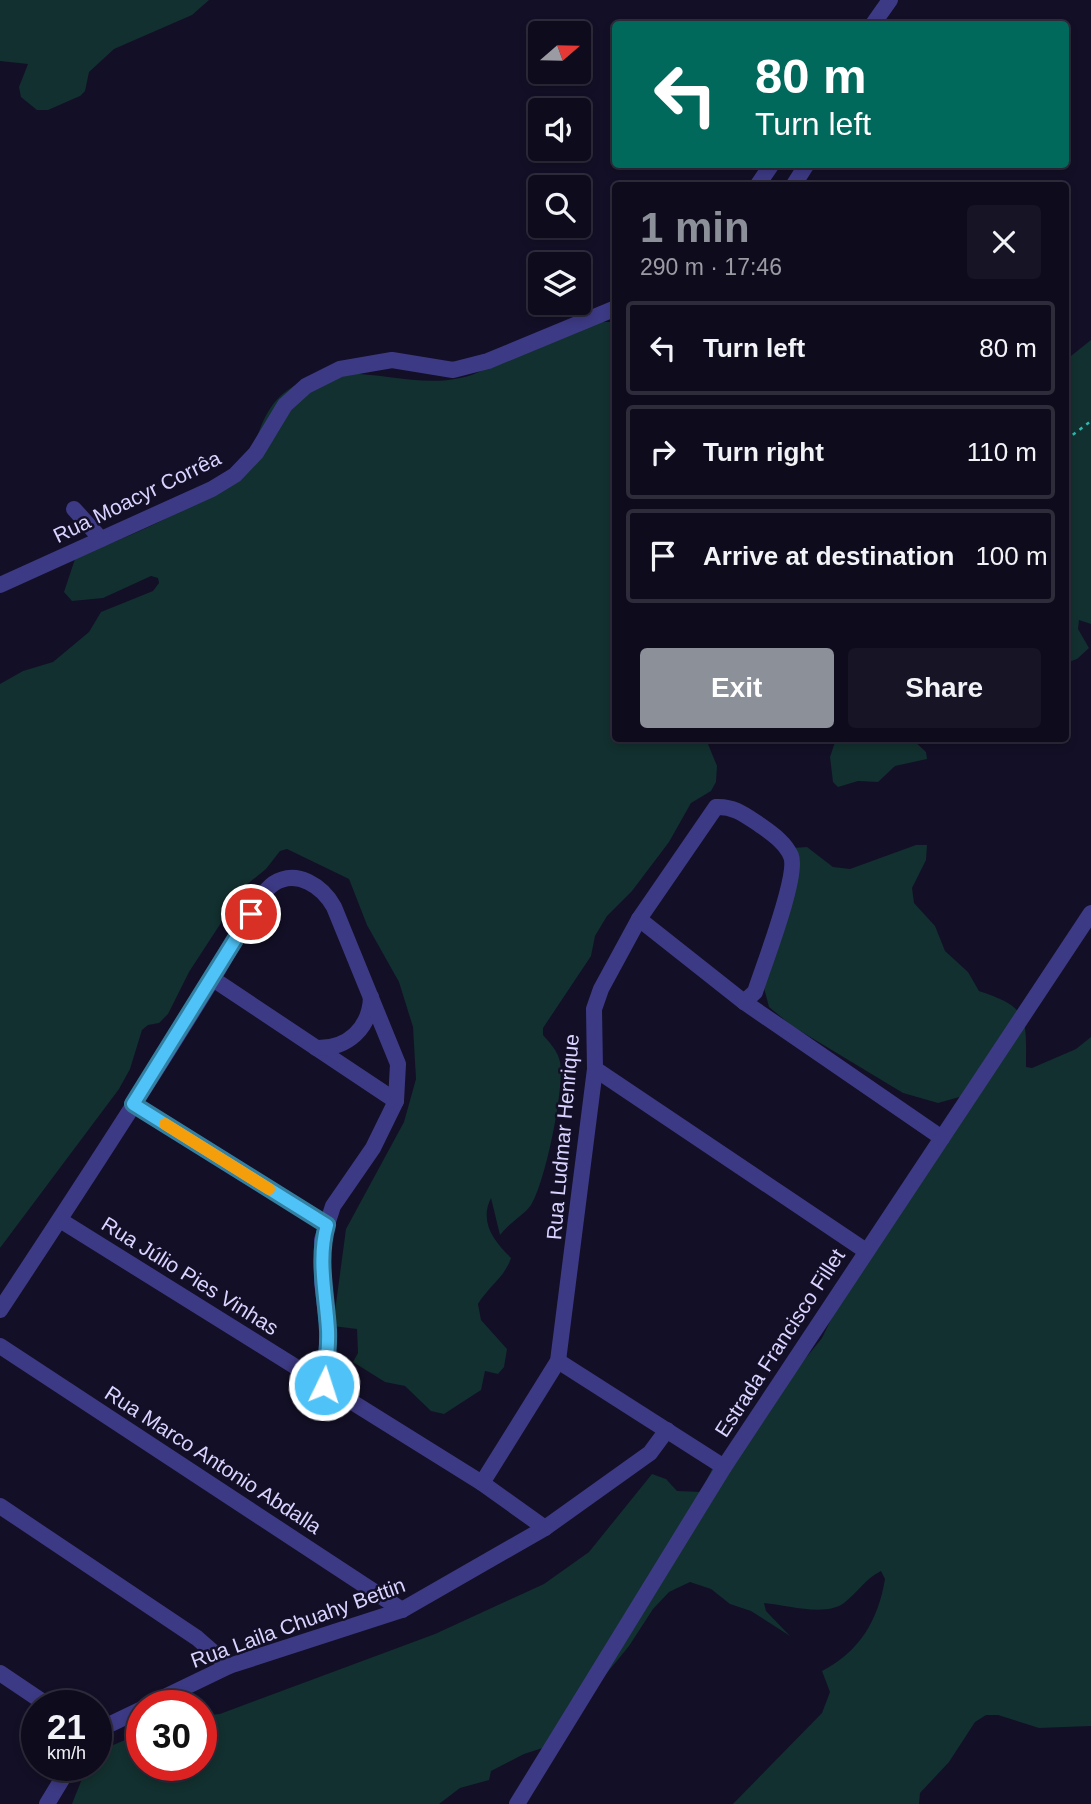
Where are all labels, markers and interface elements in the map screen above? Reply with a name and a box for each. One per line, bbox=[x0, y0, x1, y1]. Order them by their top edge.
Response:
north arrow bbox=[528, 21, 592, 84]
map controls bbox=[528, 21, 591, 315]
icon: left bbox=[640, 49, 731, 140]
text: 80 m bbox=[755, 49, 867, 103]
button: sound bbox=[528, 98, 591, 161]
text: Turn left bbox=[755, 106, 871, 142]
button: search bbox=[528, 175, 591, 238]
text: 1 min bbox=[640, 204, 750, 251]
button: close bbox=[967, 205, 1041, 279]
button: layers bbox=[528, 252, 591, 315]
text: 290 m · 17:46 bbox=[640, 254, 782, 280]
icon: left bbox=[644, 329, 682, 367]
text: Turn left bbox=[703, 333, 805, 363]
text: 80 m bbox=[979, 333, 1037, 363]
icon: right bbox=[644, 433, 682, 471]
text: Turn right bbox=[703, 437, 824, 467]
text: 110 m bbox=[967, 437, 1037, 467]
street label: Rua Moacyr Corrêa bbox=[49, 446, 224, 547]
icon: arrive bbox=[644, 537, 682, 575]
text: Arrive at destination bbox=[703, 541, 954, 571]
text: 100 m bbox=[975, 541, 1048, 571]
button: Exit bbox=[640, 648, 834, 728]
button: Share bbox=[848, 648, 1041, 728]
pin bbox=[221, 884, 281, 944]
icon: arrive bbox=[232, 895, 270, 933]
street label: Rua Ludmar Henrique bbox=[542, 1033, 583, 1241]
street label: Rua Júlio Pies Vinhas bbox=[98, 1212, 283, 1339]
street label: Estrada Francisco Fillet bbox=[710, 1244, 849, 1441]
position arrow bbox=[287, 1348, 361, 1422]
street label: Rua Marco Antonio Abdalla bbox=[101, 1381, 326, 1538]
street label: Rua Laila Chuahy Bettin bbox=[187, 1573, 408, 1672]
speed limit sign: 30 bbox=[126, 1690, 217, 1781]
text: 21 bbox=[47, 1707, 86, 1746]
text: km/h bbox=[47, 1743, 86, 1763]

